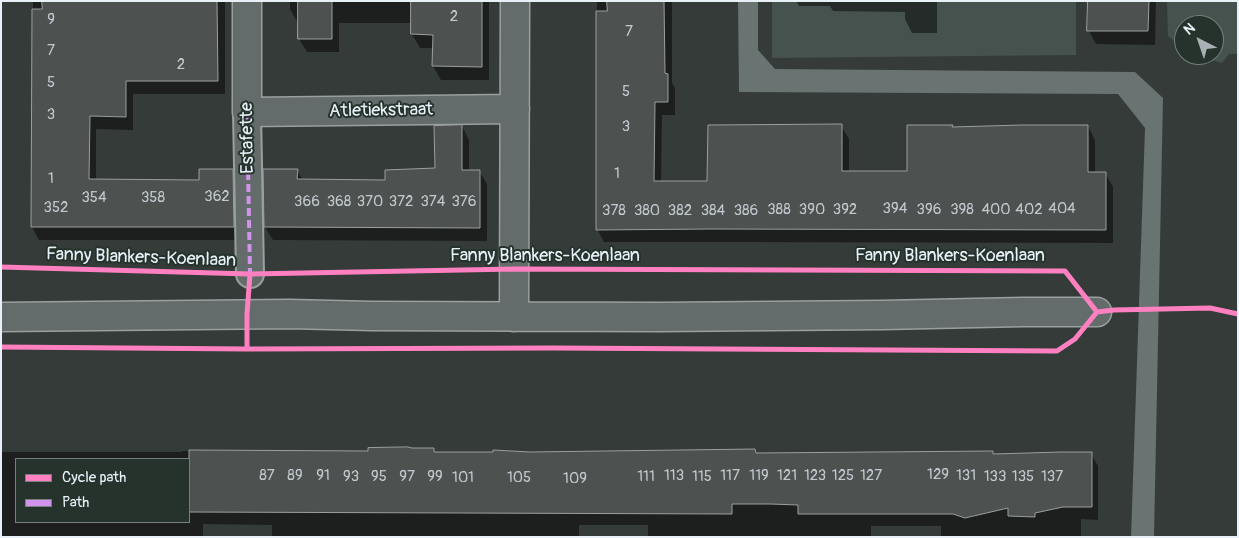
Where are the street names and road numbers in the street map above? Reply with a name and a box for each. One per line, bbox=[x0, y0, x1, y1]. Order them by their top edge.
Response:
street label: Atletiekstraat bbox=[329, 99, 433, 123]
street label: Estafette bbox=[237, 102, 259, 174]
street label: Fanny Blankers-Koenlaan bbox=[46, 244, 236, 272]
street label: Fanny Blankers-Koenlaan bbox=[450, 245, 640, 267]
street label: Fanny Blankers-Koenlaan bbox=[855, 245, 1045, 267]

